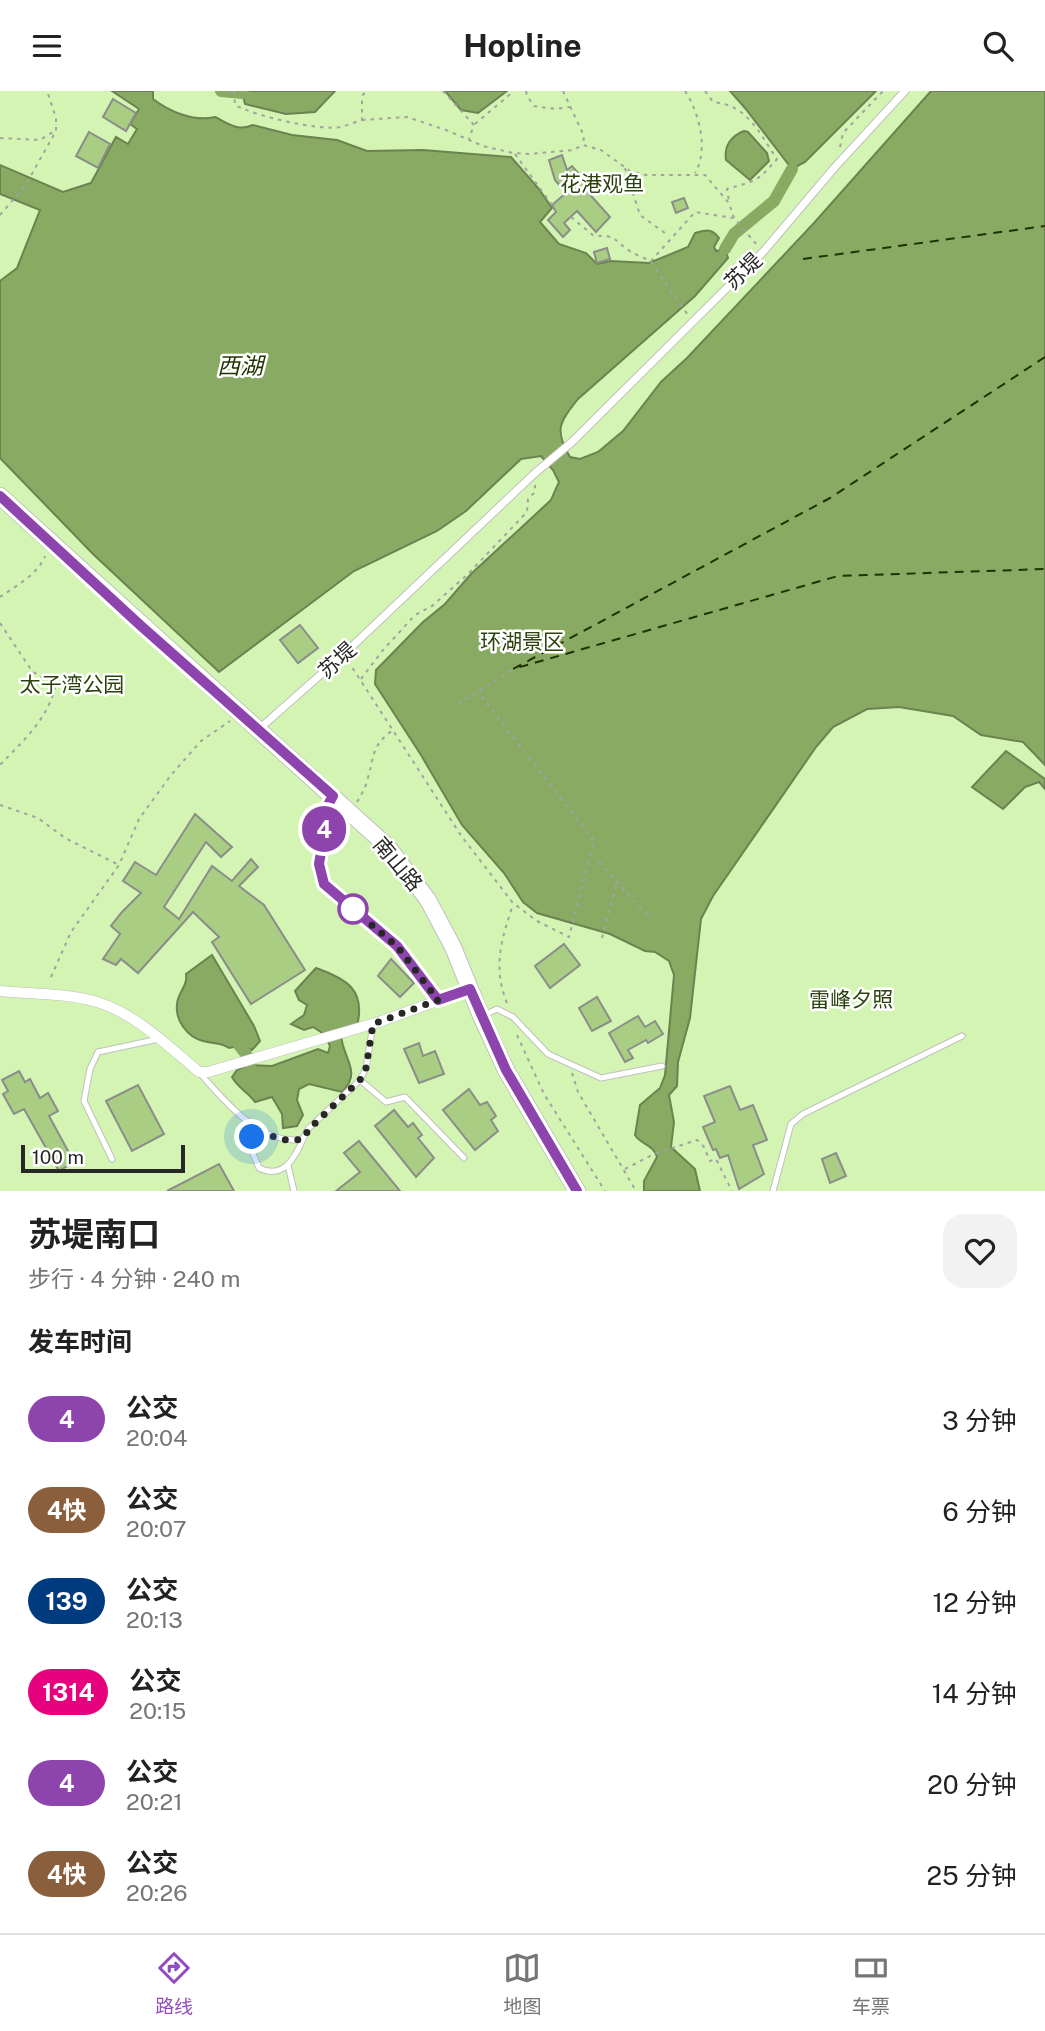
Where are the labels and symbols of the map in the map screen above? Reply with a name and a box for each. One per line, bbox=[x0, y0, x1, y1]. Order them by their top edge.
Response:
park label: 花港观鱼 bbox=[560, 171, 644, 196]
street label: 苏堤 bbox=[719, 247, 767, 295]
water label: 西湖 bbox=[217, 352, 266, 379]
park label: 环湖景区 bbox=[480, 629, 564, 654]
street label: 苏堤 bbox=[313, 637, 361, 683]
park label: 太子湾公园 bbox=[20, 672, 125, 697]
line badge: 4 bbox=[301, 806, 347, 852]
street label: 南山路 bbox=[368, 832, 428, 896]
unlabelled marker bbox=[338, 894, 368, 924]
park label: 雷峰夕照 bbox=[809, 987, 893, 1012]
your location bbox=[234, 1119, 269, 1154]
scale bar bbox=[21, 1142, 186, 1174]

